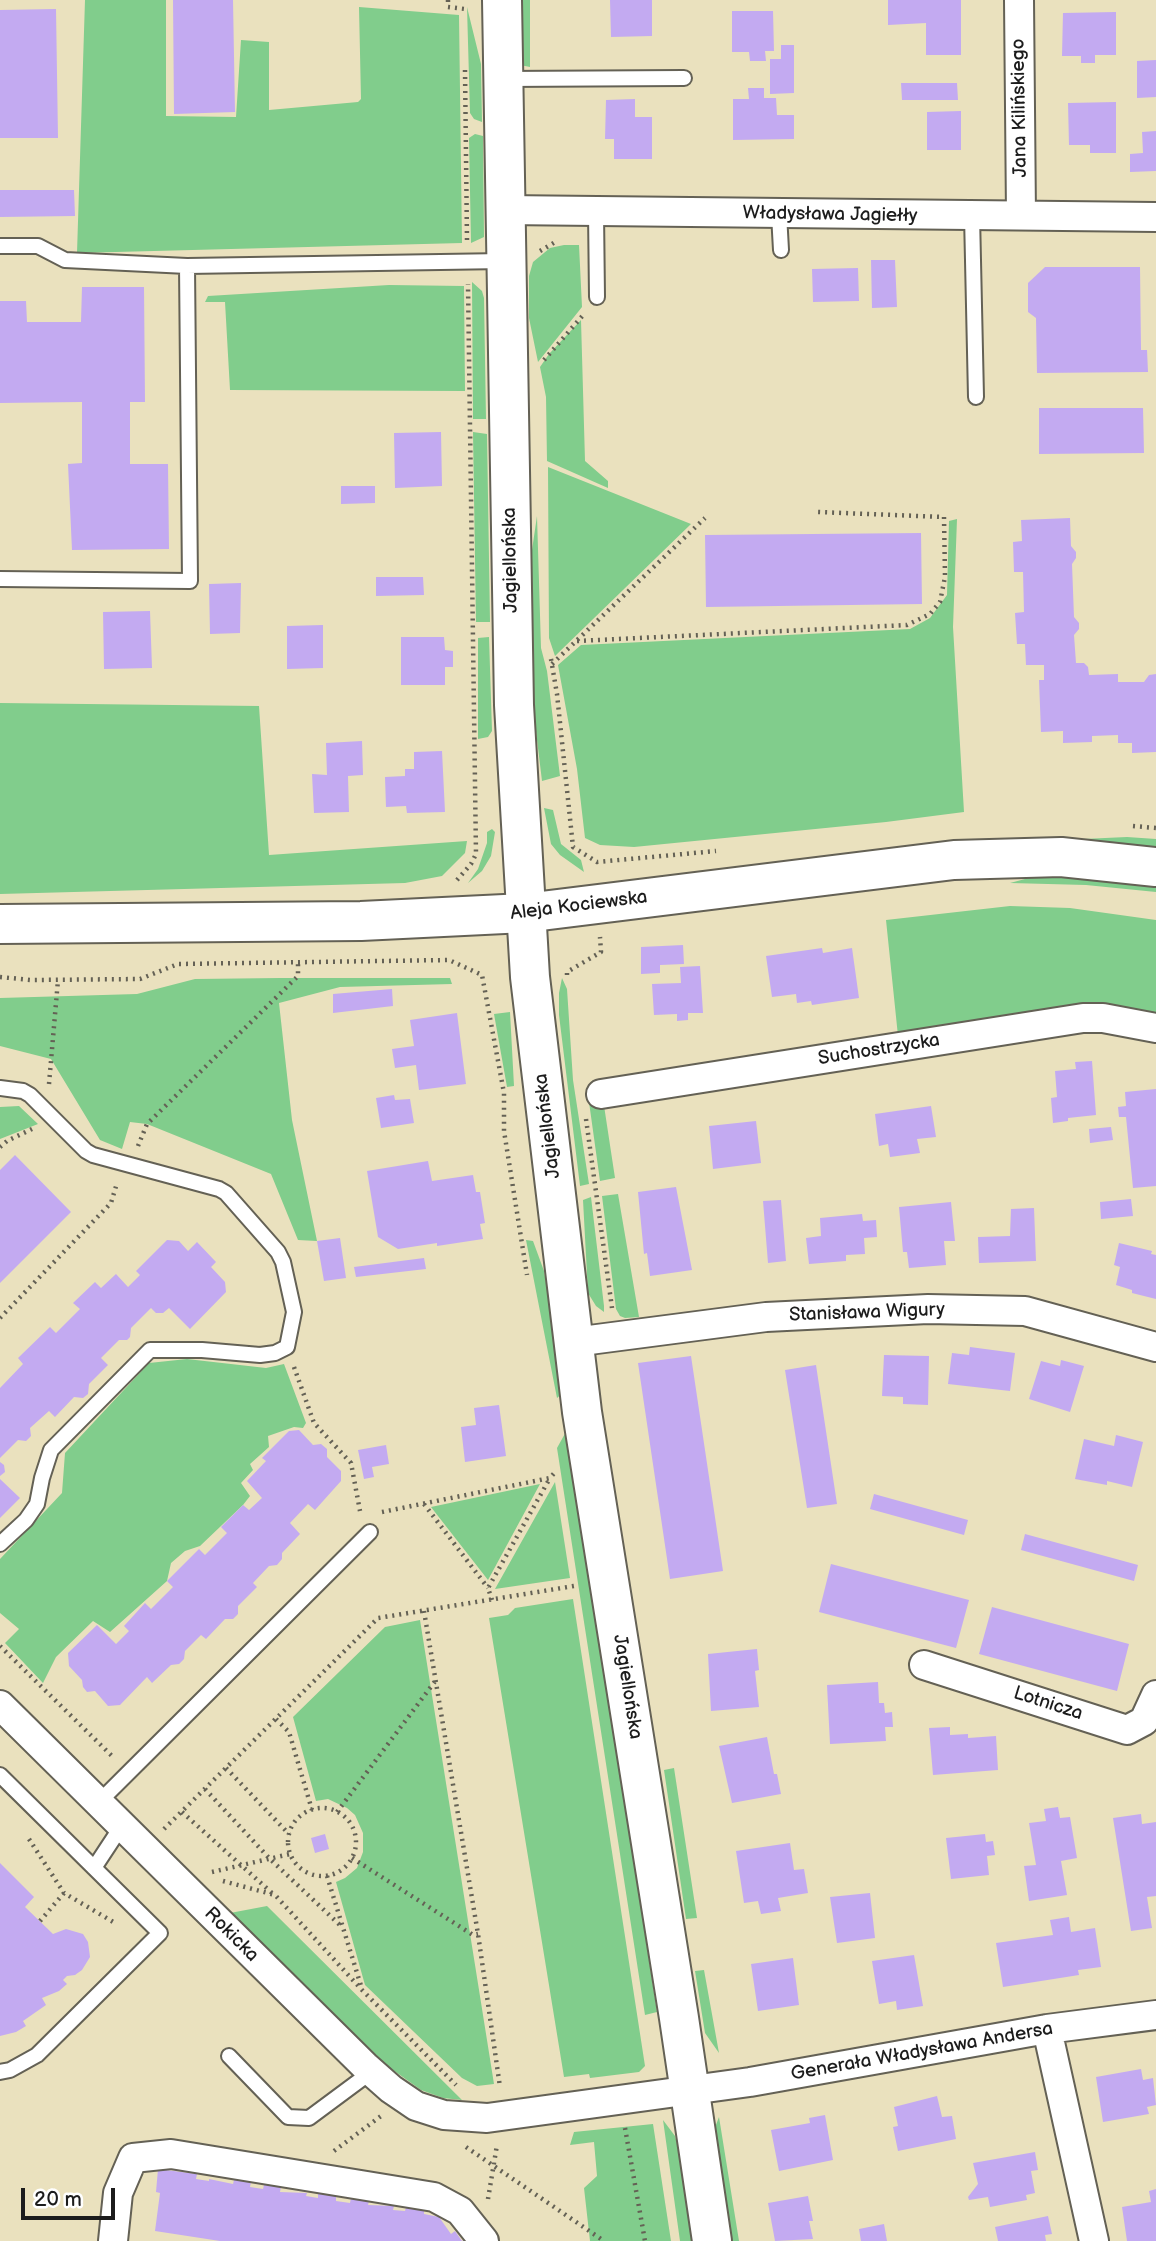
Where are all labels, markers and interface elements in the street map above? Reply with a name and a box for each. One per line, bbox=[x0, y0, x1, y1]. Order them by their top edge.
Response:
street label: Jana Kilińskiego bbox=[1007, 38, 1033, 178]
street label: Władysława Jagiełły bbox=[742, 202, 918, 228]
street label: Jagiellońska bbox=[499, 507, 523, 613]
street label: Aleja Kociewska bbox=[509, 886, 649, 926]
street label: Suchostrzycka bbox=[817, 1029, 941, 1071]
street label: Jagiellońska bbox=[530, 1072, 566, 1180]
street label: Stanisława Wigury bbox=[789, 1299, 945, 1327]
street label: Jagiellońska bbox=[607, 1633, 647, 1741]
street label: Lotnicza bbox=[1010, 1682, 1086, 1726]
street label: Rokicka bbox=[199, 1903, 263, 1967]
street label: Generała Władysława Andersa bbox=[789, 2018, 1055, 2086]
scale bar bbox=[24, 2174, 119, 2218]
text: 20 m bbox=[34, 2187, 82, 2212]

